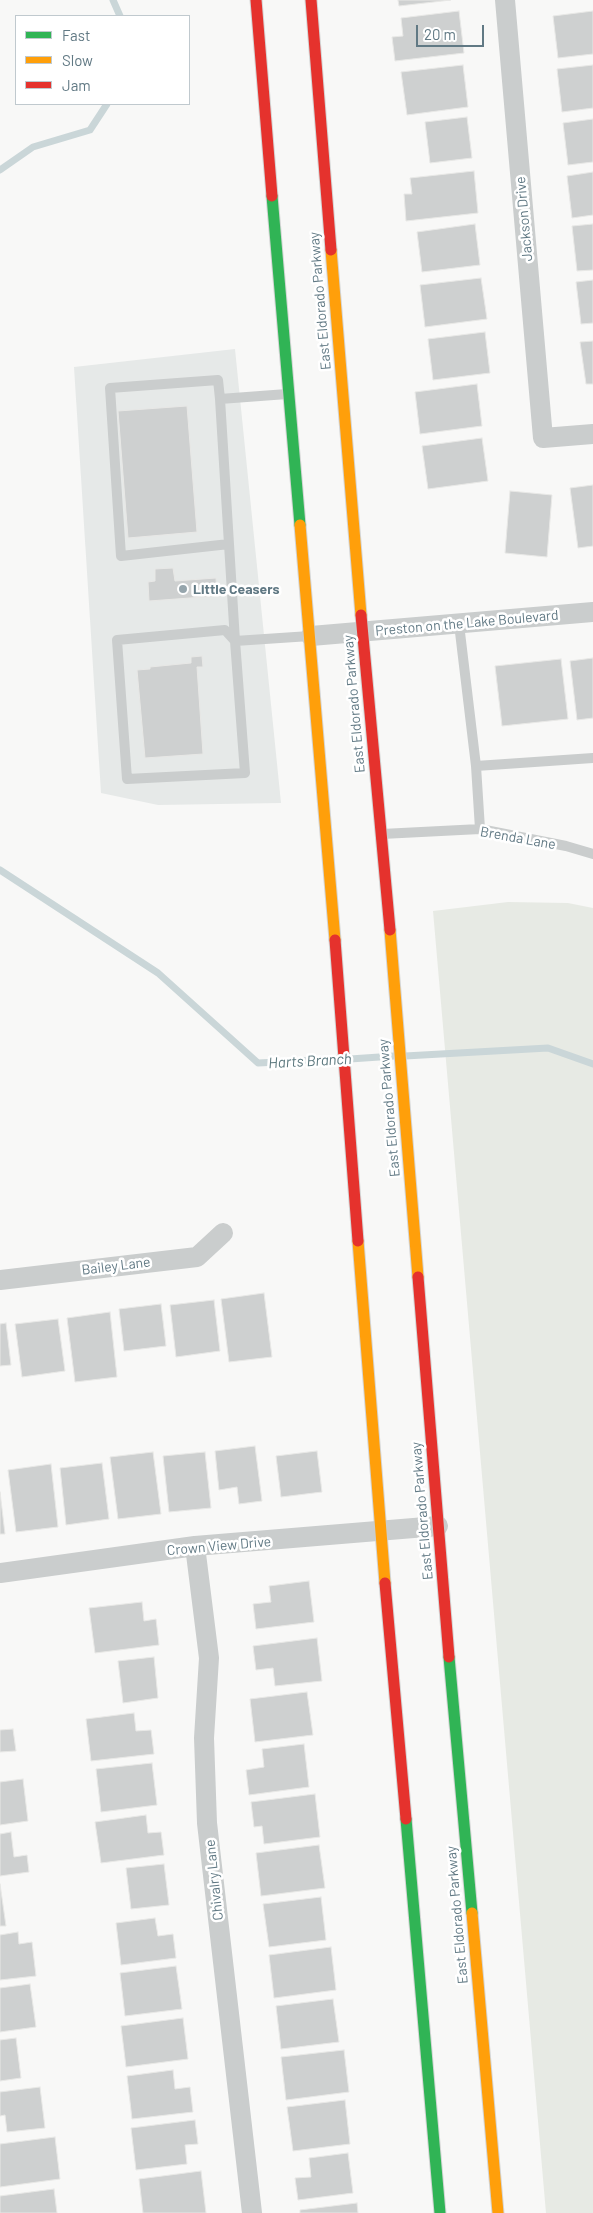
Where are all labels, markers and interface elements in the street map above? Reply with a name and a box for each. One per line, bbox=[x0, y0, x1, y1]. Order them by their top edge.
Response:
legend bbox=[15, 15, 190, 105]
scale bar bbox=[418, 15, 486, 47]
text: 20 m bbox=[424, 25, 456, 43]
text: Fast bbox=[62, 26, 90, 44]
text: Slow bbox=[62, 51, 93, 69]
text: Jam bbox=[62, 76, 91, 94]
street label: Jackson Drive bbox=[512, 176, 536, 262]
street label: East Eldorado Parkway bbox=[306, 231, 334, 371]
place label: Little Ceasers bbox=[193, 581, 279, 597]
marker: Little Ceasers bbox=[177, 583, 189, 595]
street label: Preston on the Lake Boulevard bbox=[375, 607, 559, 639]
street label: East Eldorado Parkway bbox=[340, 634, 368, 774]
street label: Brenda Lane bbox=[479, 823, 557, 853]
street label: East Eldorado Parkway bbox=[375, 1038, 403, 1178]
water label: Harts Branch bbox=[268, 1050, 352, 1072]
street label: Bailey Lane bbox=[81, 1253, 151, 1279]
street label: East Eldorado Parkway bbox=[408, 1441, 436, 1581]
street label: Crown View Drive bbox=[166, 1533, 272, 1559]
street label: Chivalry Lane bbox=[201, 1839, 227, 1921]
street label: East Eldorado Parkway bbox=[443, 1845, 471, 1985]

